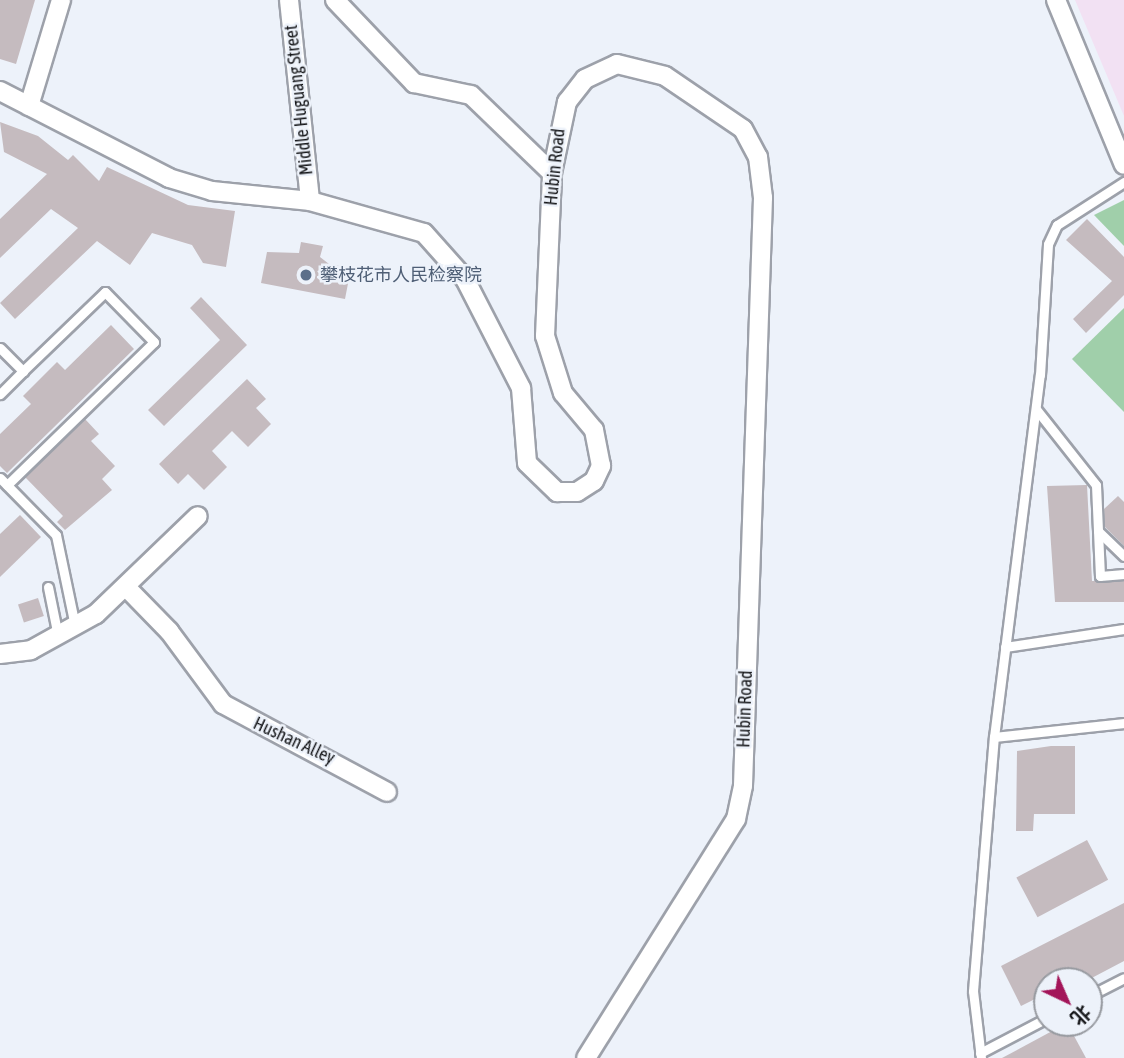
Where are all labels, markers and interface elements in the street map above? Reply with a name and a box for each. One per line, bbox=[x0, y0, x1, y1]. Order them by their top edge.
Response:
street label: Middle Huguang Street bbox=[280, 24, 318, 176]
street label: Hubin Road bbox=[540, 127, 570, 207]
place label: 攀枝花市人民检察院 bbox=[320, 264, 482, 286]
marker: 攀枝花市人民检察院 bbox=[298, 267, 314, 283]
street label: Hubin Road bbox=[733, 670, 757, 748]
street label: Hushan Alley bbox=[250, 713, 338, 769]
north arrow bbox=[1033, 967, 1103, 1037]
text: 北 bbox=[1067, 1001, 1096, 1030]

